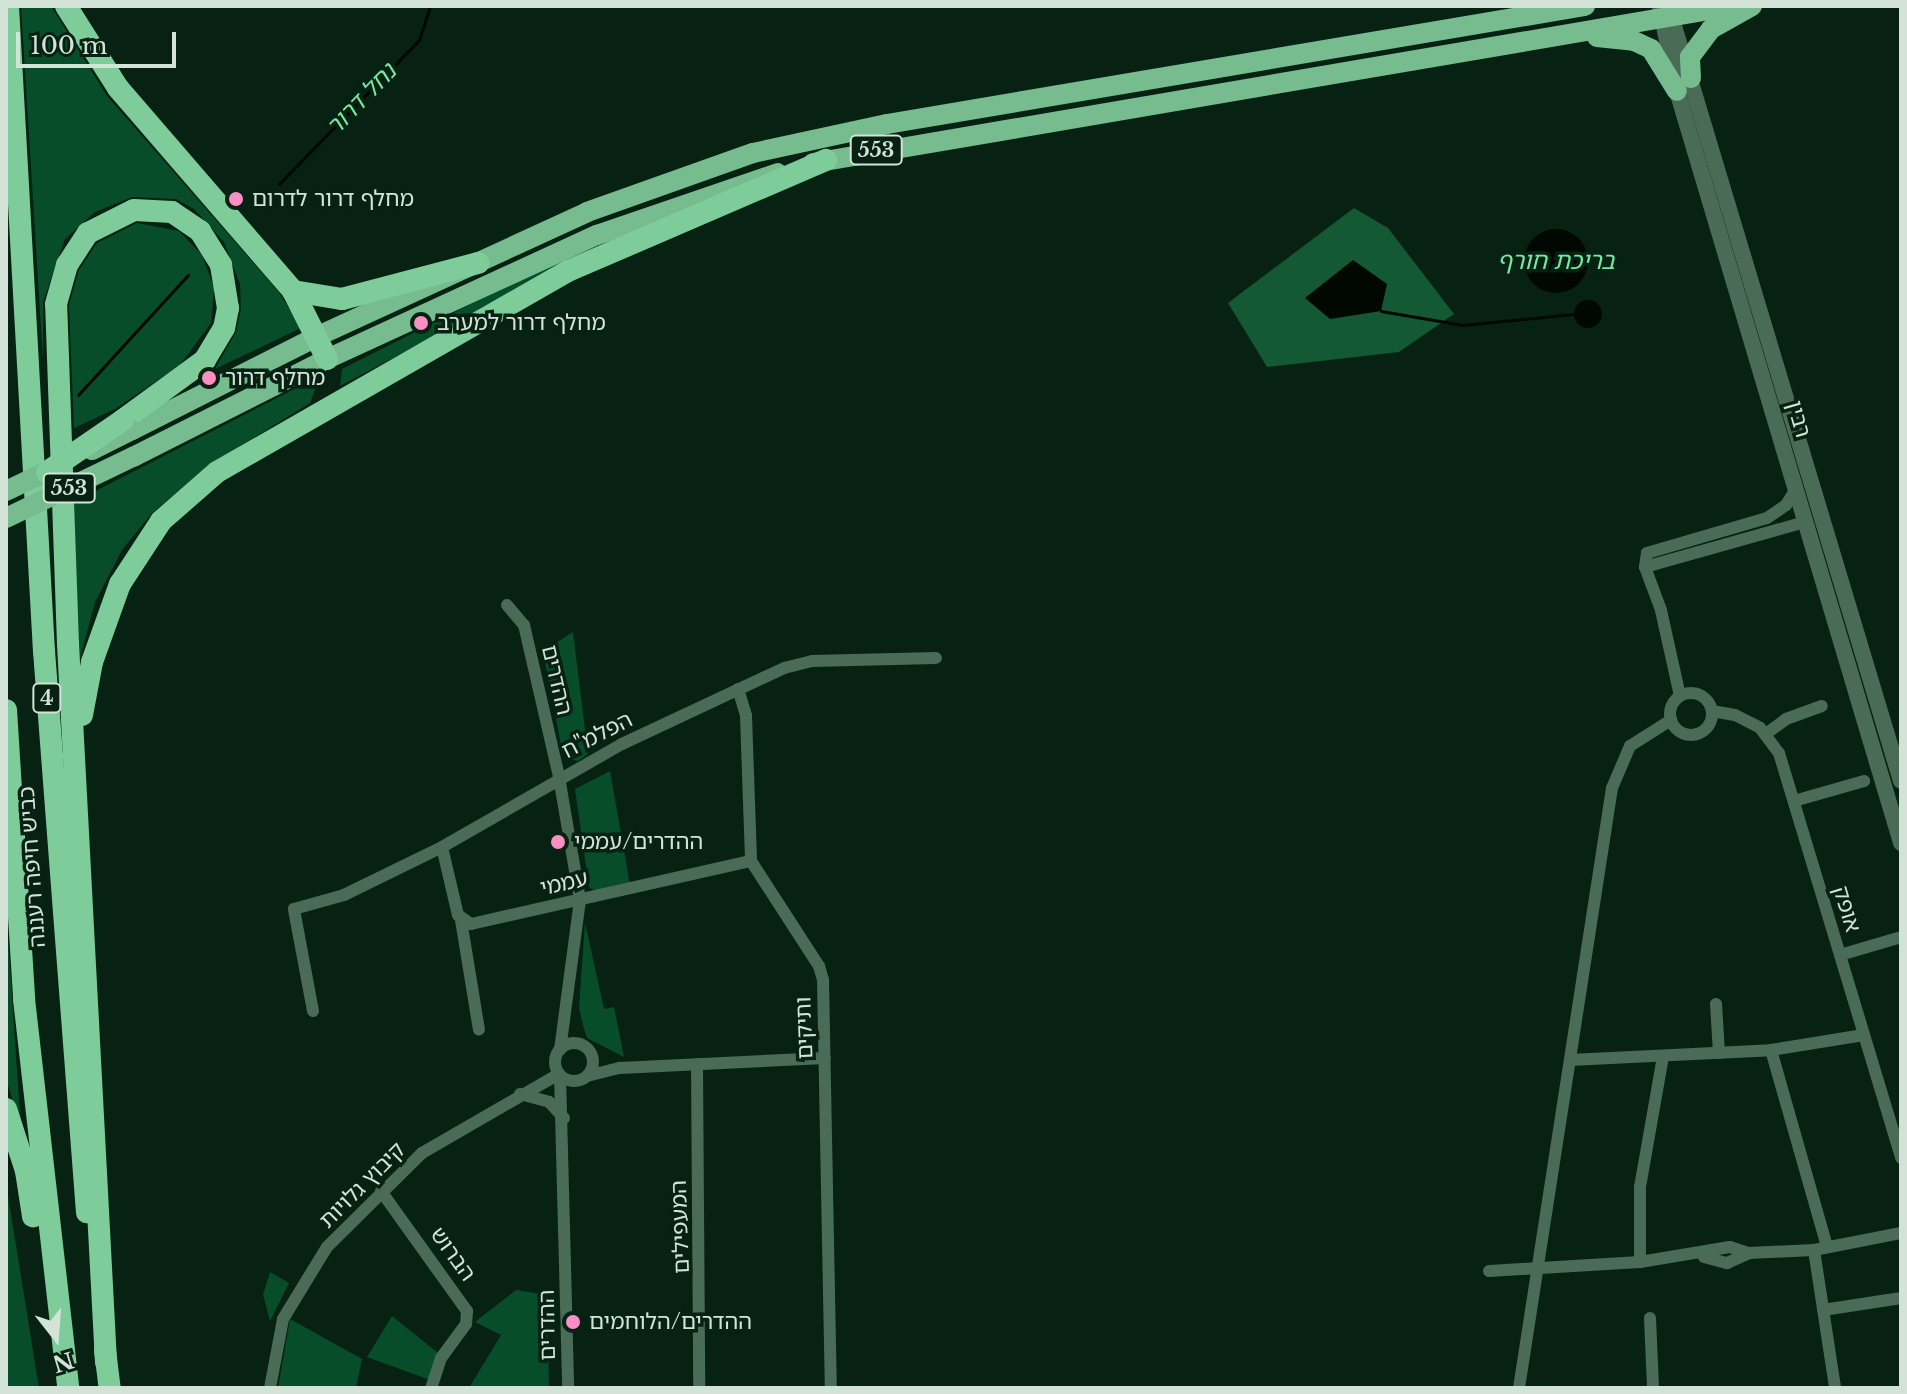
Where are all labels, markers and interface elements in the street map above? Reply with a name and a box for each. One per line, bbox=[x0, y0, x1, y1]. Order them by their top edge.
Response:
scale bar bbox=[20, 16, 180, 66]
text: 100 m bbox=[30, 31, 108, 60]
water label: נחל דרור bbox=[320, 57, 402, 141]
road number: 553 bbox=[848, 134, 904, 166]
place label: מחלף דרור לדרום bbox=[252, 186, 414, 212]
marker: מחלף דרור לדרום bbox=[227, 190, 245, 208]
water label: בריכת חורף bbox=[1497, 247, 1615, 275]
place label: מחלף דרור למערב bbox=[437, 310, 606, 336]
marker: מחלף דרור למערב bbox=[412, 314, 430, 332]
place label: מחלף דרור bbox=[225, 365, 325, 391]
marker: מחלף דרור bbox=[200, 369, 218, 387]
street label: רבין bbox=[1781, 398, 1817, 440]
road number: 553 bbox=[41, 472, 97, 504]
street label: ההדרים bbox=[536, 642, 578, 718]
road number: 4 bbox=[31, 682, 63, 714]
street label: הפלמ"ח bbox=[557, 706, 637, 764]
street label: כביש חיפה רעננה bbox=[13, 785, 51, 949]
place label: ההדרים/עממי bbox=[574, 829, 703, 855]
marker: ההדרים/עממי bbox=[549, 833, 567, 851]
street label: עממי bbox=[538, 865, 590, 901]
street label: אופק bbox=[1827, 883, 1867, 935]
street label: ותיקים bbox=[790, 996, 818, 1060]
street label: קיבוץ גלויות bbox=[314, 1137, 410, 1233]
street label: המעפילים bbox=[665, 1180, 695, 1274]
street label: הברוש bbox=[425, 1222, 481, 1286]
street label: ההדרים bbox=[533, 1289, 561, 1361]
north arrow bbox=[16, 1298, 96, 1378]
place label: ההדרים/הלוחמים bbox=[589, 1309, 752, 1335]
marker: ההדרים/הלוחמים bbox=[564, 1313, 582, 1331]
text: N bbox=[49, 1345, 77, 1377]

